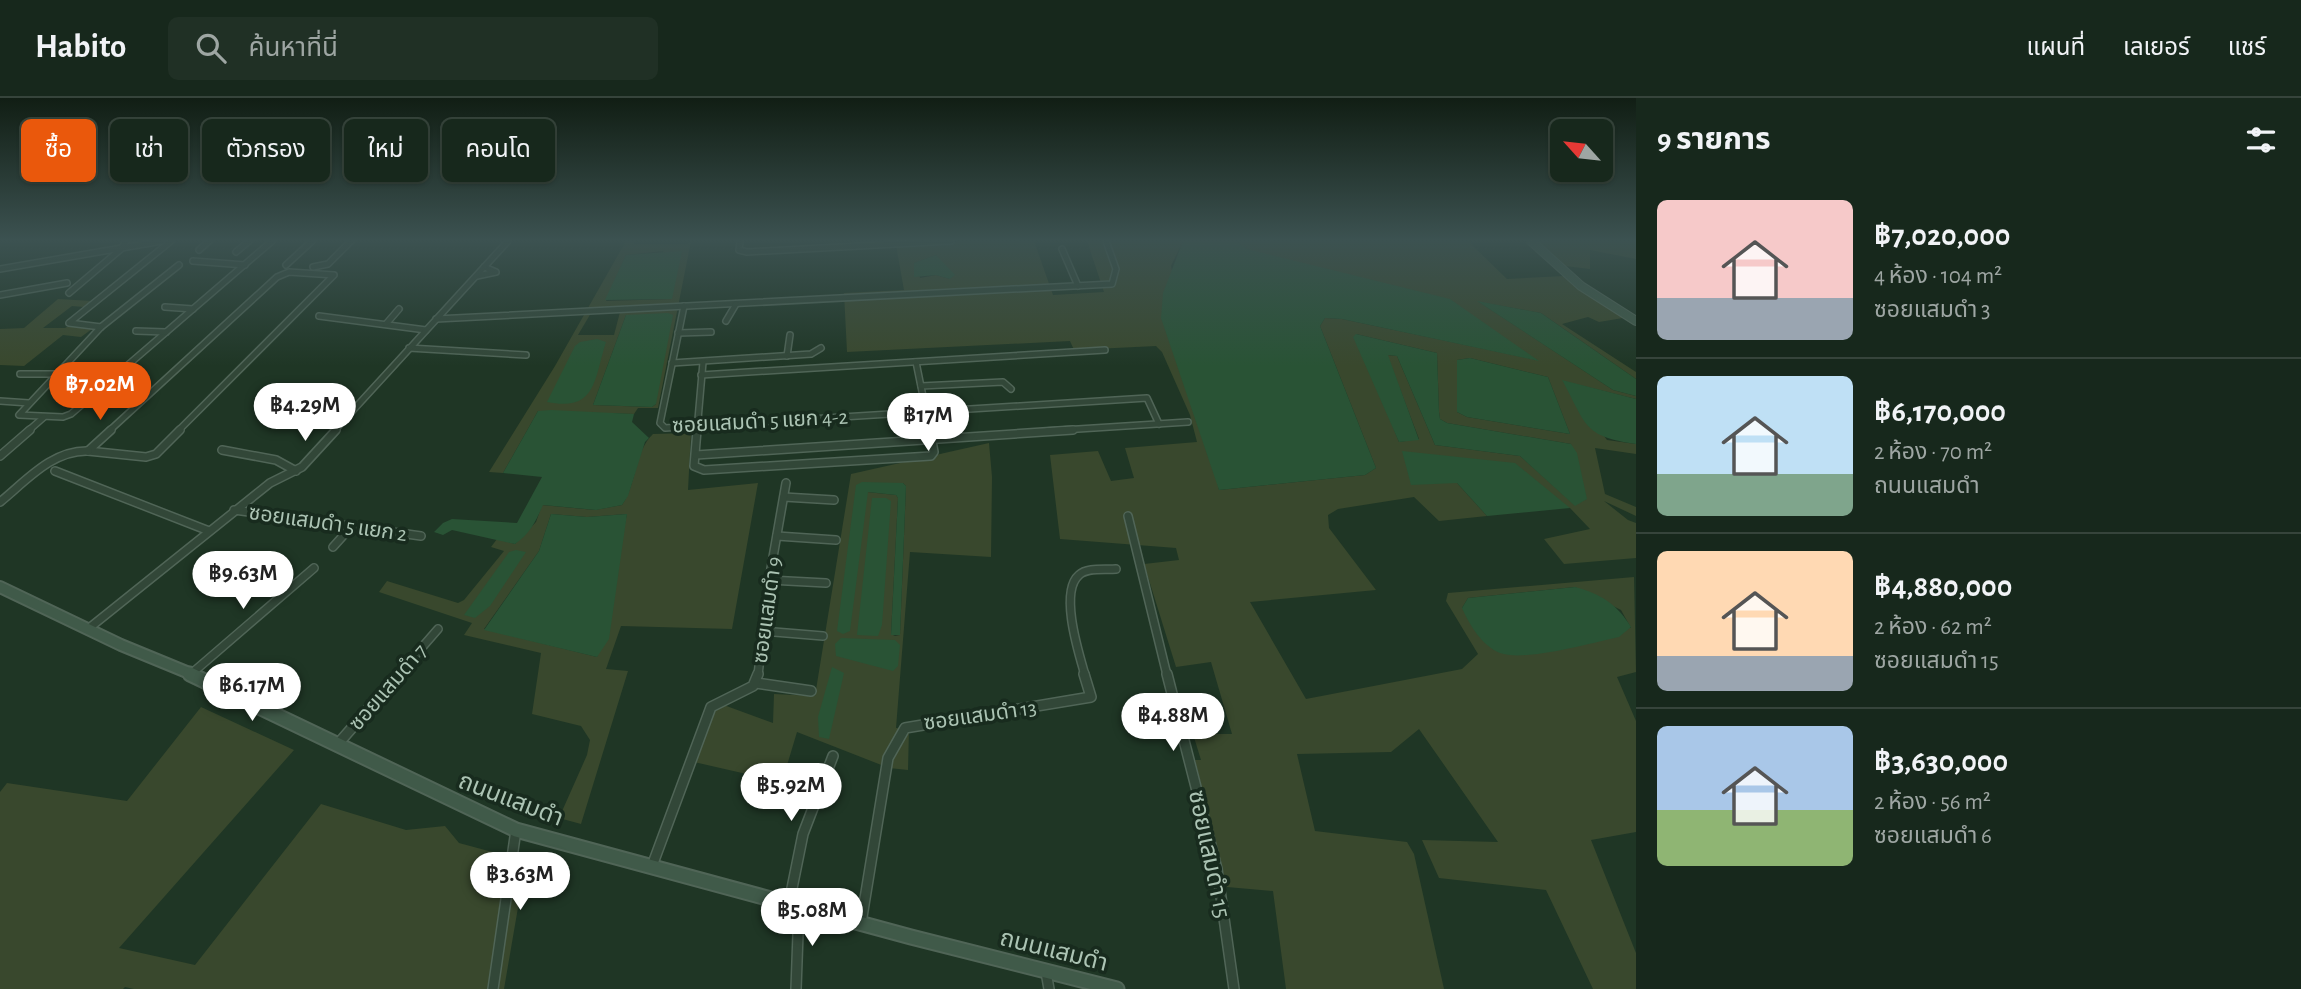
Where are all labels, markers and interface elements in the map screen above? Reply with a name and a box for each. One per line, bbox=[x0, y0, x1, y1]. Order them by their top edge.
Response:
search box bbox=[168, 17, 658, 80]
icon: search bbox=[192, 29, 230, 67]
text: Habito bbox=[35, 31, 126, 64]
text: ค้นหาที่นี่ bbox=[248, 35, 338, 61]
text: แผนที่ bbox=[2027, 36, 2085, 60]
text: เลเยอร์ bbox=[2123, 36, 2190, 60]
text: แชร์ bbox=[2228, 36, 2266, 60]
chip: ซื้อ bbox=[21, 119, 96, 182]
chip: เช่า bbox=[110, 119, 188, 182]
chip: ตัวกรอง bbox=[202, 119, 330, 182]
chip: ใหม่ bbox=[344, 119, 428, 182]
chip: คอนโด bbox=[442, 119, 555, 182]
north arrow bbox=[1550, 119, 1614, 182]
map controls bbox=[1550, 119, 1613, 182]
icon: filters bbox=[2242, 121, 2280, 159]
text: 9 รายการ bbox=[1657, 125, 1771, 155]
text: ฿7,020,000 bbox=[1874, 221, 2010, 251]
icon: home bbox=[1713, 228, 1797, 312]
text: 4 ห้อง · 104 m² bbox=[1874, 265, 2002, 288]
text: ซอยแสมดำ 3 bbox=[1874, 299, 1991, 322]
pin: ฿7.02M bbox=[43, 362, 157, 422]
text: ฿7.02M bbox=[65, 373, 135, 396]
pin: ฿4.29M bbox=[248, 384, 362, 443]
text: ฿4.29M bbox=[270, 394, 340, 417]
pin: ฿17M bbox=[887, 394, 969, 453]
text: ฿6,170,000 bbox=[1874, 397, 2006, 427]
text: ฿17M bbox=[903, 404, 953, 427]
icon: home bbox=[1713, 404, 1797, 488]
street label: ซอยแสมดำ 5 แยก 4-2 bbox=[672, 406, 848, 437]
text: 2 ห้อง · 70 m² bbox=[1874, 441, 1992, 464]
text: ถนนแสมดำ bbox=[1874, 475, 1980, 498]
street label: ซอยแสมดำ 5 แยก 2 bbox=[248, 502, 408, 545]
pin: ฿9.63M bbox=[186, 552, 300, 611]
street label: ซอยแสมดำ 9 bbox=[750, 555, 785, 665]
text: ฿9.63M bbox=[208, 562, 278, 585]
text: ฿4,880,000 bbox=[1874, 572, 2012, 602]
icon: home bbox=[1713, 579, 1797, 663]
text: 2 ห้อง · 62 m² bbox=[1874, 616, 1992, 639]
street label: ซอยแสมดำ 7 bbox=[346, 640, 431, 734]
text: ซอยแสมดำ 15 bbox=[1874, 650, 1999, 673]
pin: ฿6.17M bbox=[195, 664, 309, 723]
text: ฿6.17M bbox=[219, 674, 285, 697]
pin: ฿4.88M bbox=[1116, 694, 1230, 753]
street label: ซอยแสมดำ 13 bbox=[922, 697, 1038, 734]
text: ฿4.88M bbox=[1137, 704, 1209, 727]
text: ฿3,630,000 bbox=[1874, 747, 2008, 777]
icon: home bbox=[1713, 754, 1797, 838]
pin: ฿5.92M bbox=[734, 764, 848, 823]
street label: ถนนแสมดำ bbox=[455, 768, 567, 831]
text: ฿5.92M bbox=[757, 774, 825, 797]
street label: ซอยแสมดำ 15 bbox=[1184, 788, 1235, 920]
text: 2 ห้อง · 56 m² bbox=[1874, 791, 1991, 814]
text: ซอยแสมดำ 6 bbox=[1874, 825, 1992, 848]
pin: ฿3.63M bbox=[463, 852, 577, 912]
text: ฿3.63M bbox=[486, 863, 554, 886]
pin: ฿5.08M bbox=[755, 888, 869, 948]
text: ฿5.08M bbox=[777, 899, 847, 922]
street label: ถนนแสมดำ bbox=[997, 925, 1110, 976]

